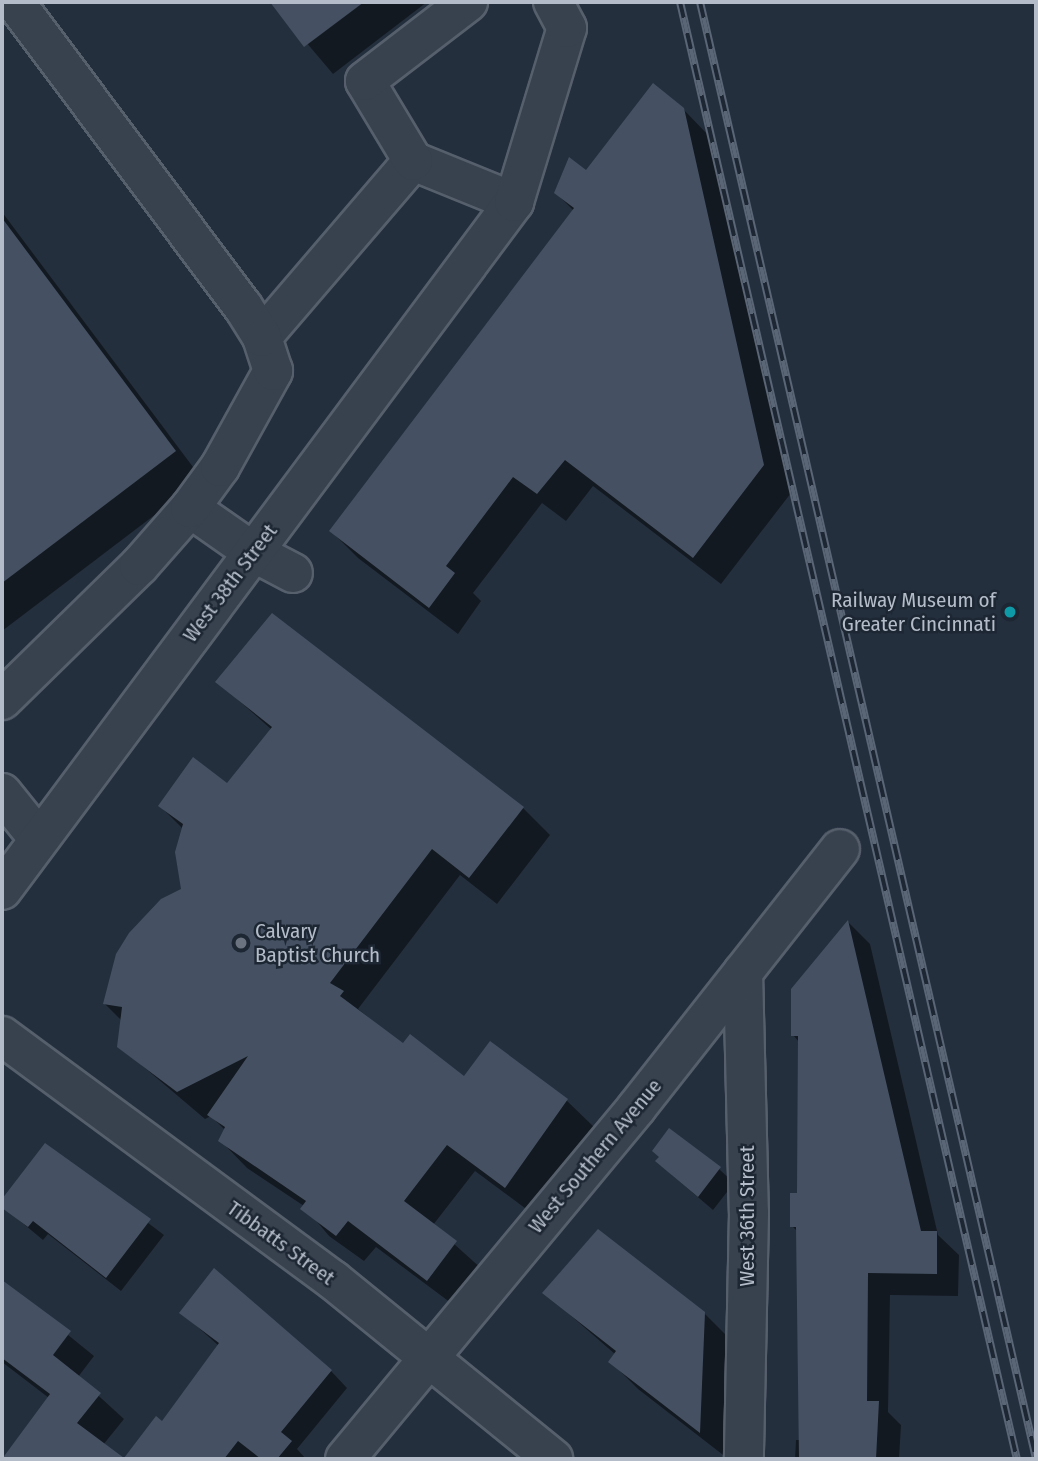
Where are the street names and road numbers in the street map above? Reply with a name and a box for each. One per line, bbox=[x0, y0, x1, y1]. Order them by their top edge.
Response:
street label: West 38th Street bbox=[177, 519, 283, 647]
street label: West Southern Avenue bbox=[523, 1074, 667, 1238]
street label: West 36th Street bbox=[734, 1145, 760, 1287]
street label: Tibbatts Street bbox=[222, 1196, 340, 1290]

